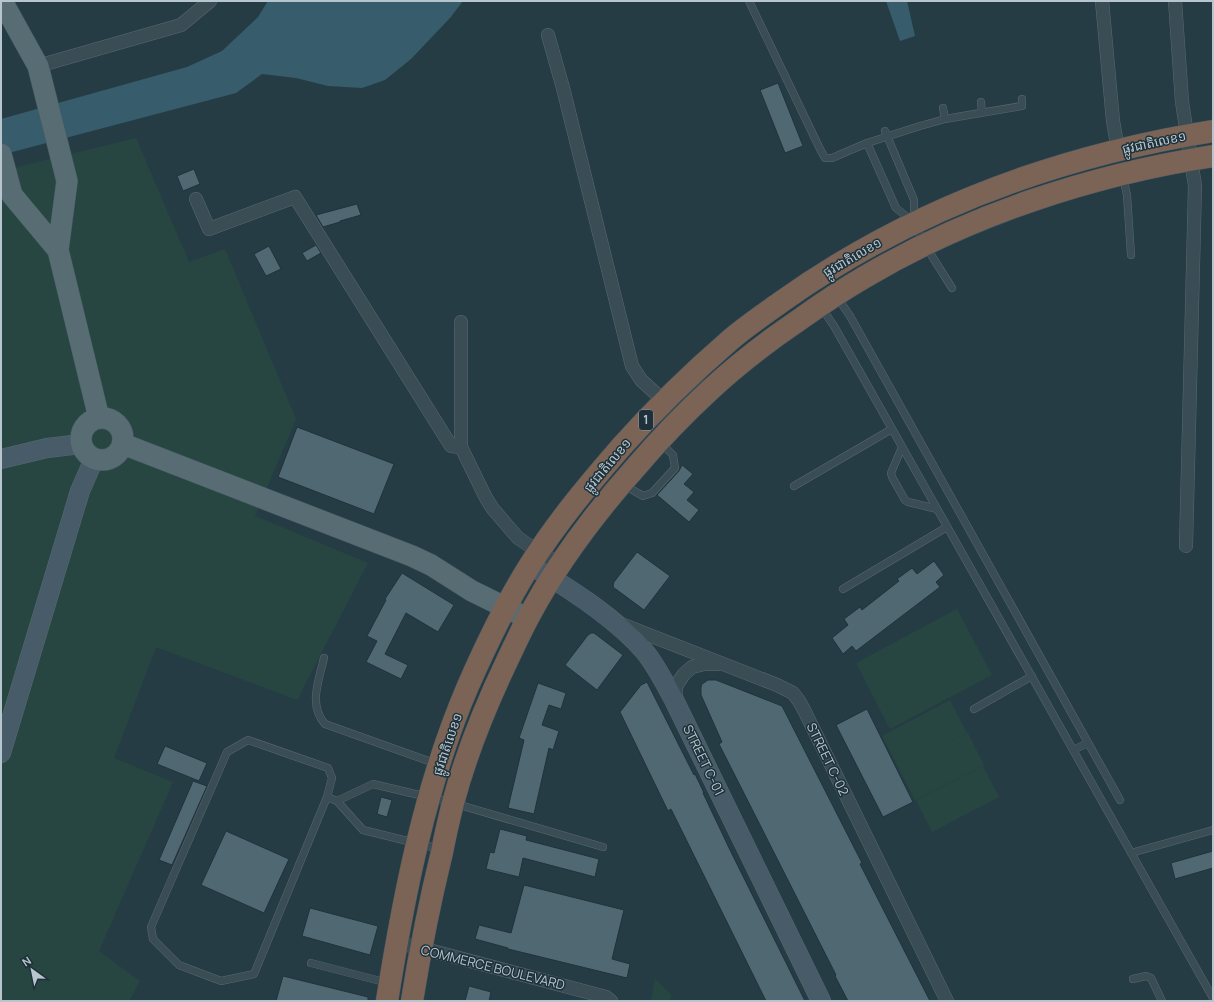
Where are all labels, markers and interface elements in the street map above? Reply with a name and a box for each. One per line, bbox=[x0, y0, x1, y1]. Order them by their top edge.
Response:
street label: ផ្លូវជាតិលេខ១ bbox=[1120, 126, 1188, 160]
street label: ផ្លូវជាតិលេខ១ bbox=[819, 233, 886, 284]
road number: 1 bbox=[639, 410, 653, 430]
street label: ផ្លូវជាតិលេខ១ bbox=[579, 434, 637, 498]
street label: ផ្លូវជាតិលេខ១ bbox=[428, 710, 469, 779]
street label: STREET C-02 bbox=[803, 720, 853, 798]
street label: STREET C-01 bbox=[679, 722, 729, 798]
street label: COMMERCE BOULEVARD bbox=[419, 940, 567, 994]
north arrow bbox=[12, 950, 52, 990]
text: N bbox=[19, 953, 34, 970]

